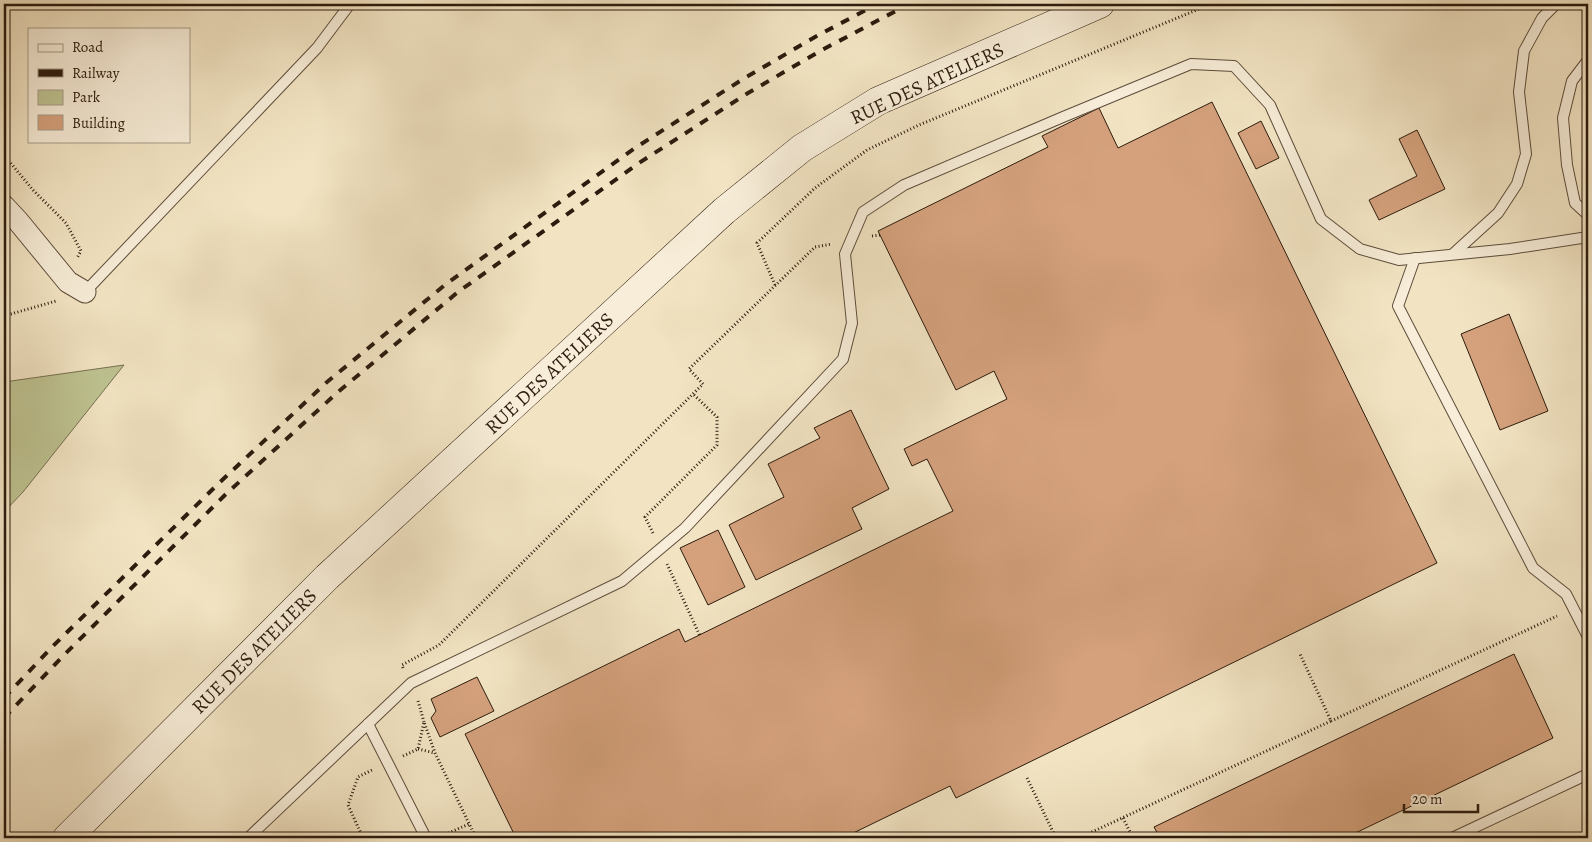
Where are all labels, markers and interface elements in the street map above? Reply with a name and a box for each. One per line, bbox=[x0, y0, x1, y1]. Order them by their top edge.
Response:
legend bbox=[28, 28, 190, 142]
street label: RUE DES ATELIERS bbox=[846, 36, 1009, 131]
text: Road bbox=[72, 37, 104, 57]
text: Railway bbox=[72, 63, 120, 83]
text: Park bbox=[72, 87, 101, 107]
text: Building bbox=[72, 113, 125, 133]
street label: RUE DES ATELIERS bbox=[479, 306, 620, 440]
street label: RUE DES ATELIERS bbox=[186, 583, 323, 720]
scale bar bbox=[1404, 782, 1478, 814]
text: 20 m bbox=[1412, 789, 1443, 809]

